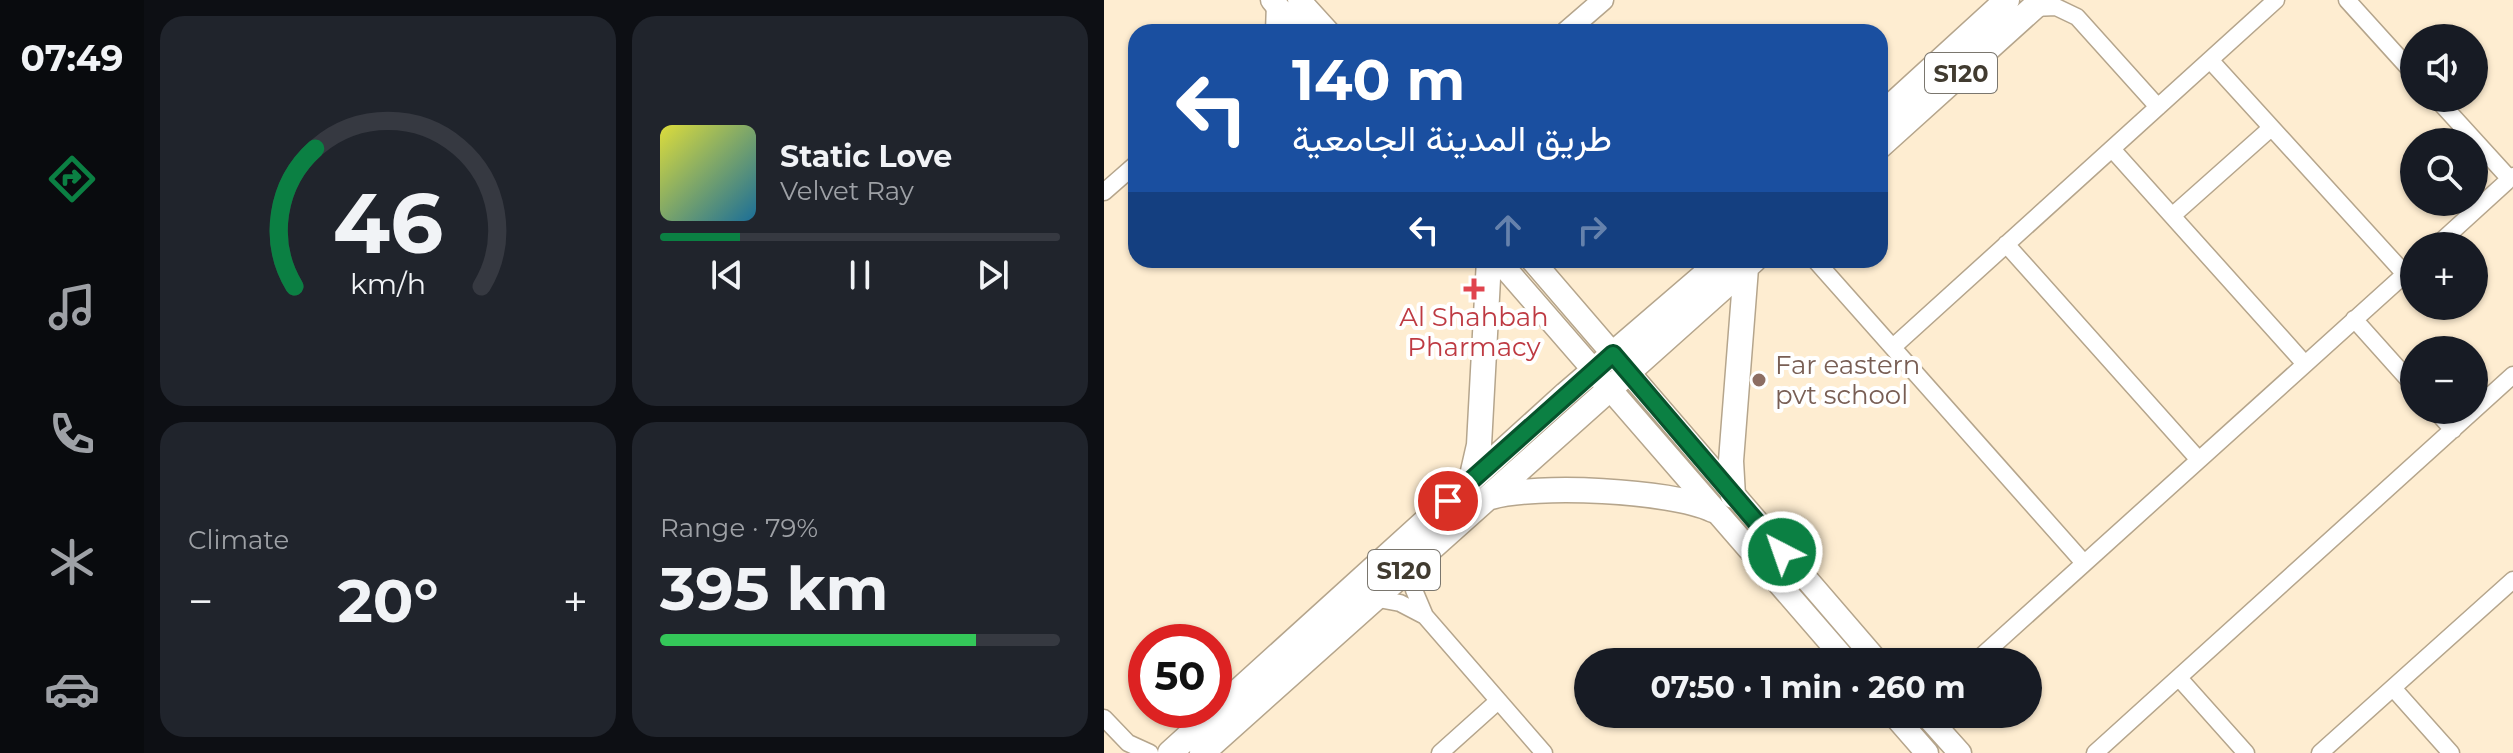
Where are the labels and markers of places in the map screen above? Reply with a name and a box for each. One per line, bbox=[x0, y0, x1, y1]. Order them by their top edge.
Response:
marker: Al Shahbah Pharmacy bbox=[1465, 280, 1483, 298]
place label: Al Shahbah Pharmacy bbox=[1399, 301, 1549, 363]
place label: Far eastern pvt school bbox=[1775, 349, 1920, 411]
marker: Far eastern pvt school bbox=[1750, 371, 1768, 389]
pin bbox=[1414, 467, 1482, 535]

